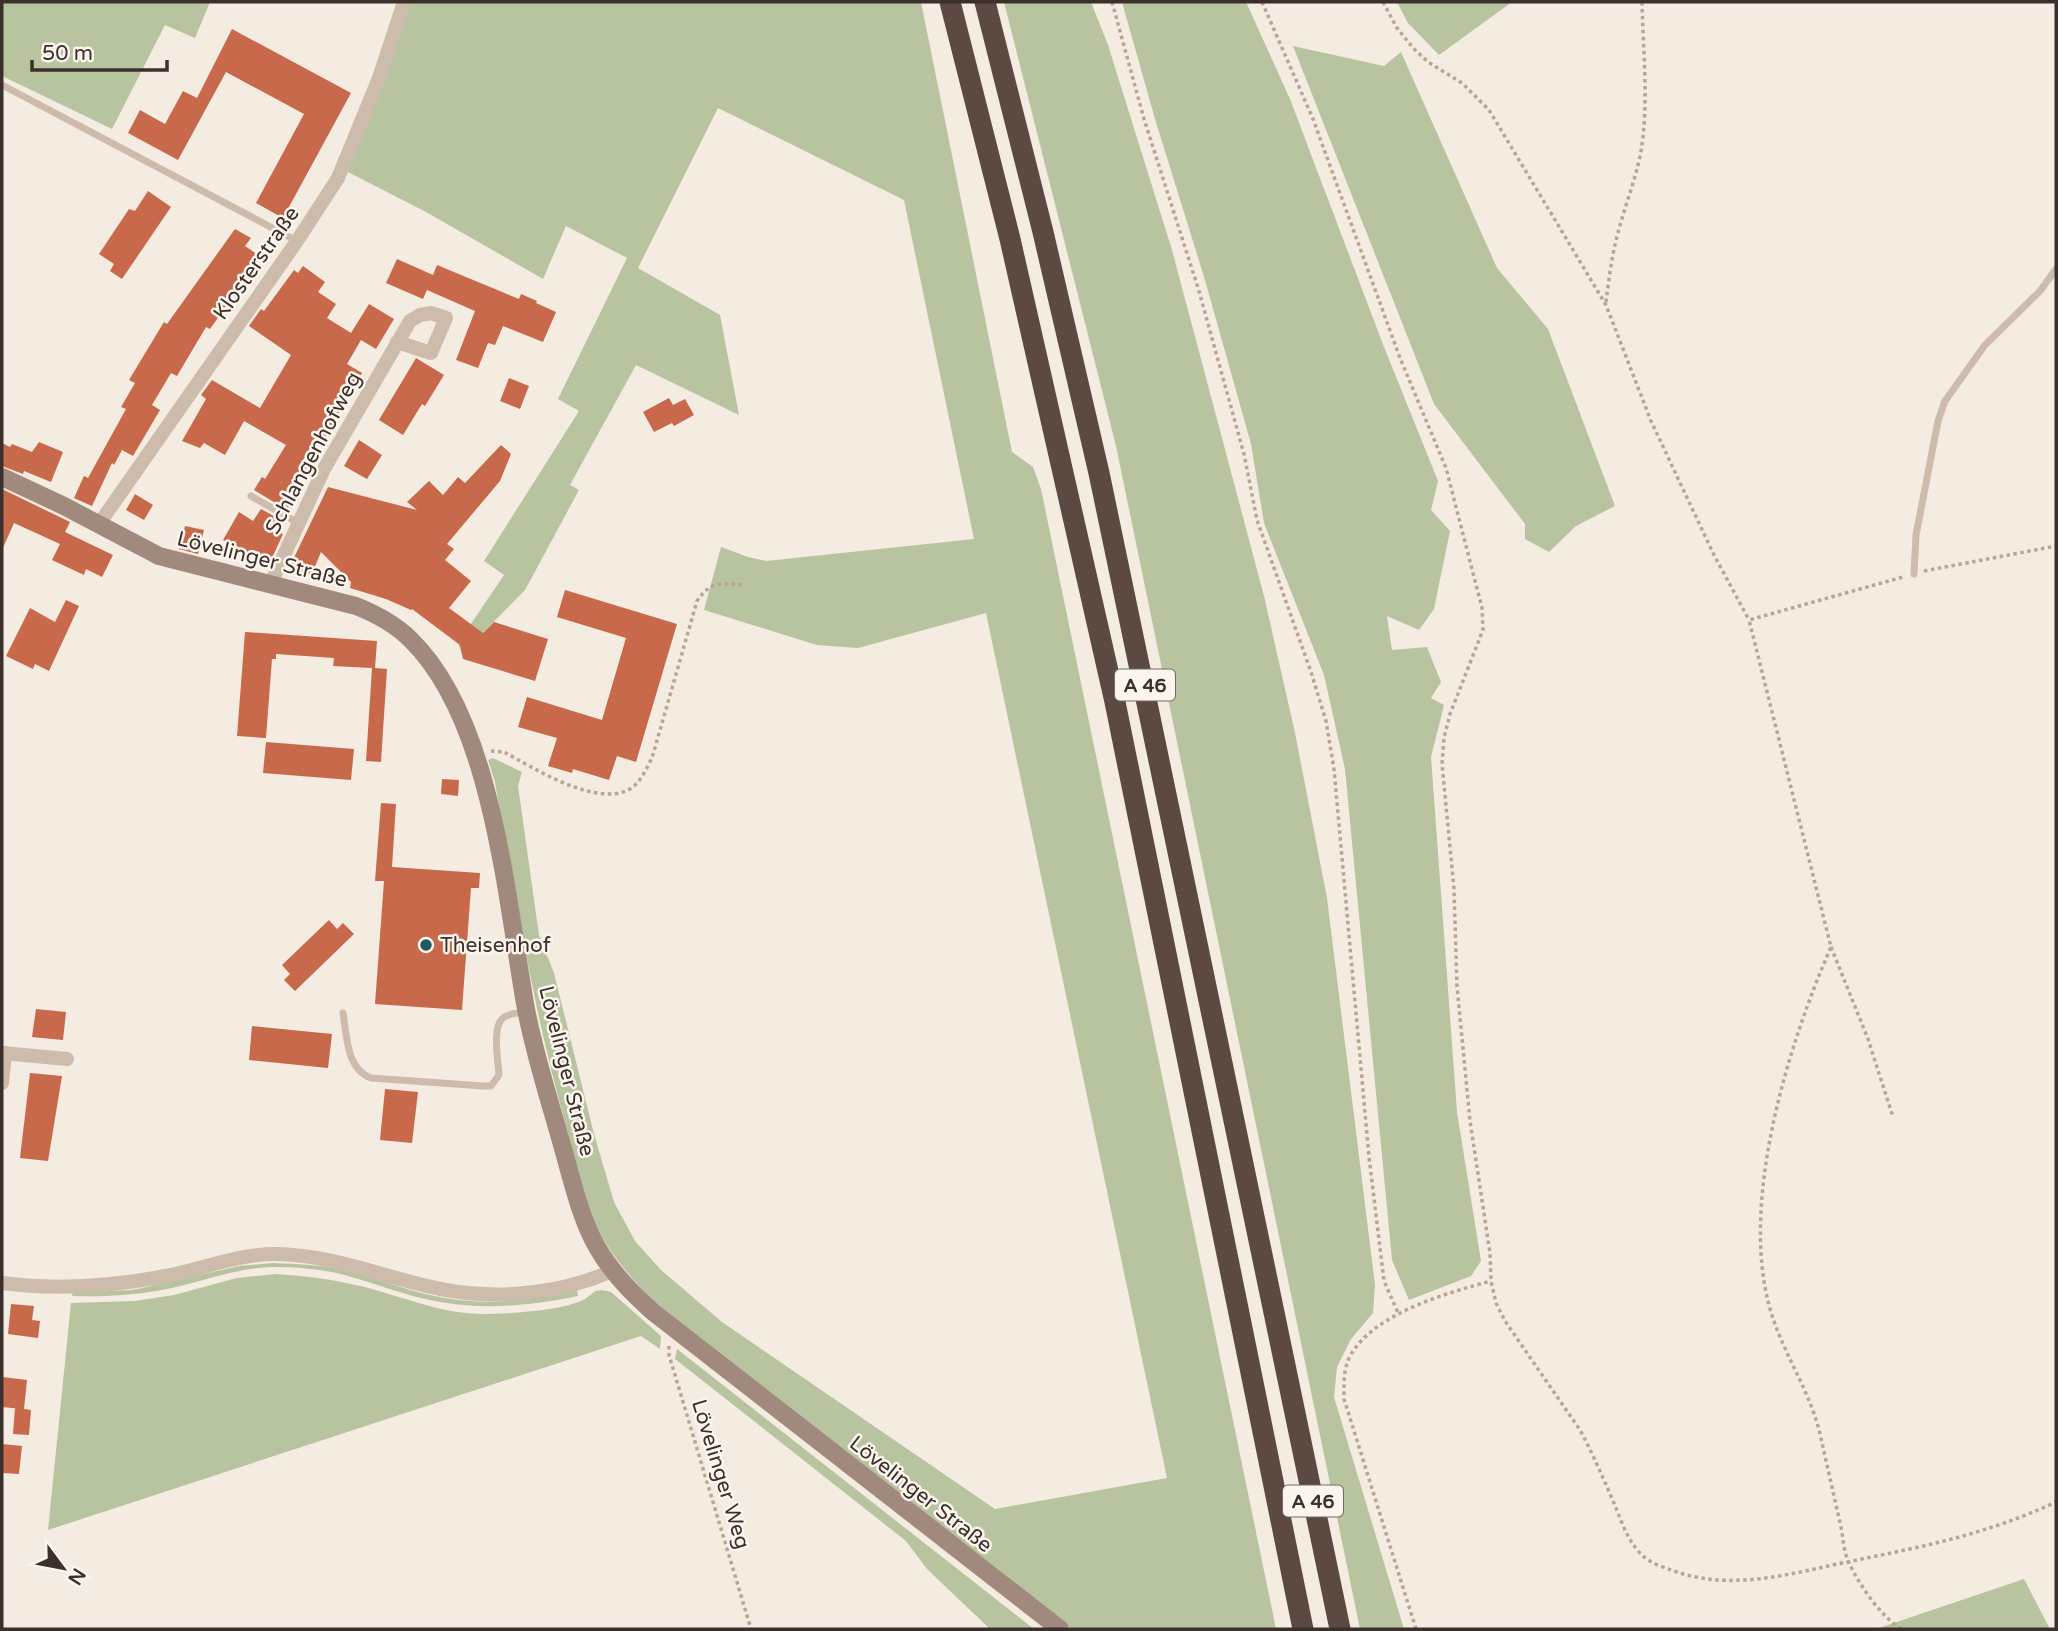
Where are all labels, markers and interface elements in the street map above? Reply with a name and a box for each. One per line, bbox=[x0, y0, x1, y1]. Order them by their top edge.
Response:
scale bar bbox=[32, 28, 166, 72]
text: 50 m bbox=[42, 41, 93, 66]
street label: Klosterstraße bbox=[208, 202, 305, 325]
street label: Schlangenhofweg bbox=[260, 368, 367, 538]
street label: Lövelinger Straße bbox=[174, 526, 350, 593]
road number: A 46 bbox=[1115, 670, 1175, 700]
place label: Theisenhof bbox=[440, 933, 551, 958]
marker: Theisenhof bbox=[418, 937, 434, 953]
street label: Lövelinger Straße bbox=[533, 983, 600, 1159]
street label: Lövelinger Weg bbox=[686, 1396, 755, 1552]
street label: Lövelinger Straße bbox=[844, 1431, 997, 1558]
road number: A 46 bbox=[1283, 1485, 1343, 1516]
north arrow bbox=[28, 1533, 98, 1603]
text: N bbox=[63, 1564, 90, 1589]

